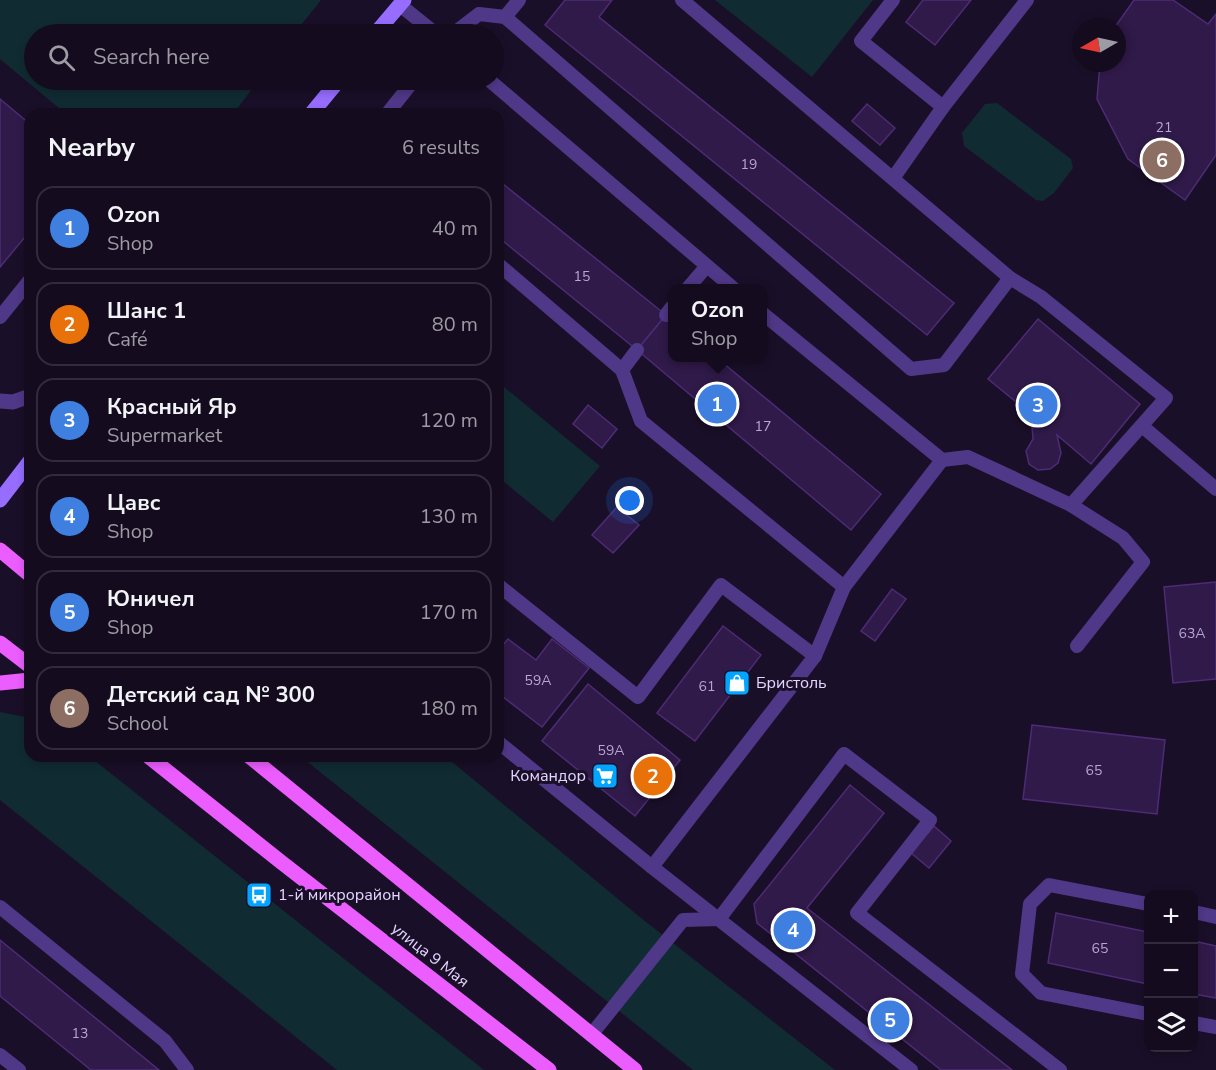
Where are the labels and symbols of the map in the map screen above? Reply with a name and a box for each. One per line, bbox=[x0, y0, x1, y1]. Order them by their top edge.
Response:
north arrow bbox=[1072, 18, 1126, 72]
house number: 21 bbox=[1156, 118, 1172, 137]
pin: 6 bbox=[1142, 138, 1182, 182]
house number: 19 bbox=[741, 155, 757, 174]
house number: 15 bbox=[574, 267, 590, 286]
pin: 1 bbox=[698, 382, 736, 426]
pin: 3 bbox=[1018, 382, 1058, 428]
house number: 17 bbox=[755, 417, 771, 436]
your location bbox=[615, 486, 644, 515]
house number: 63А bbox=[1178, 624, 1206, 643]
shop icon: Бристоль bbox=[722, 668, 752, 698]
house number: 59А bbox=[524, 671, 552, 690]
place label: Бристоль bbox=[756, 672, 827, 694]
house number: 61 bbox=[699, 677, 715, 696]
house number: 59А bbox=[597, 741, 625, 760]
pin: 2 bbox=[634, 754, 672, 798]
supermarket icon: Командор bbox=[590, 761, 620, 791]
house number: 65 bbox=[1086, 761, 1102, 780]
place label: Командор bbox=[510, 765, 586, 787]
bus stop icon: 1-й микрорайон bbox=[244, 880, 274, 910]
place label: 1-й микрорайон bbox=[278, 884, 401, 906]
pin: 4 bbox=[774, 908, 812, 952]
street label: улица 9 Мая bbox=[386, 918, 474, 992]
house number: 65 bbox=[1092, 939, 1108, 958]
pin: 5 bbox=[870, 998, 910, 1042]
house number: 13 bbox=[72, 1024, 88, 1043]

